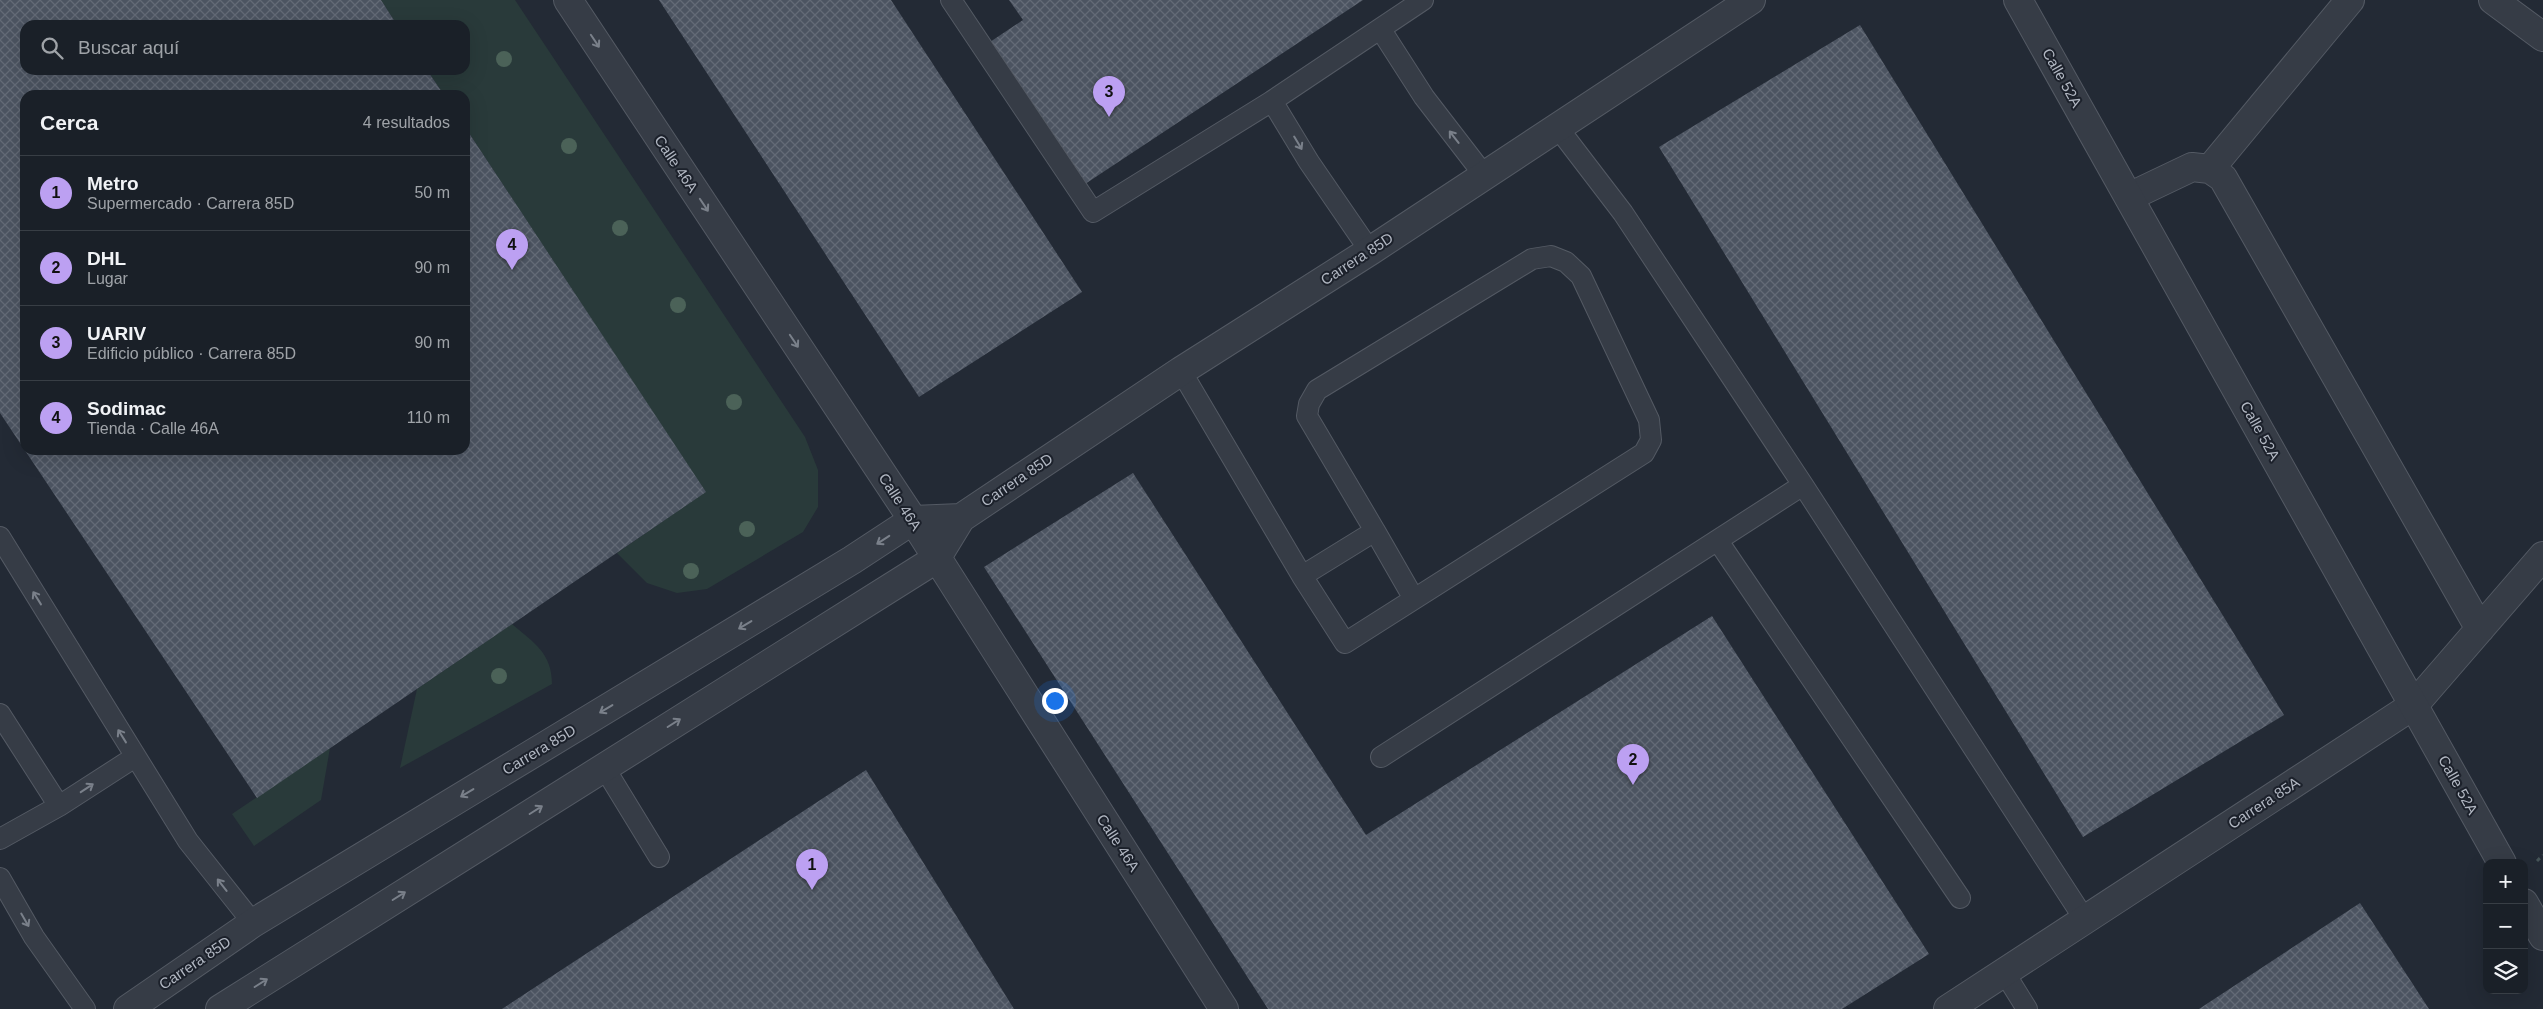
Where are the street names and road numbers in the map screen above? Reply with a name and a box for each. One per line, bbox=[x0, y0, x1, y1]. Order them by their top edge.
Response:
street label: Calle 52A bbox=[2039, 45, 2086, 110]
street label: Calle 46A bbox=[651, 132, 702, 195]
street label: Carrera 85D bbox=[1317, 229, 1396, 288]
street label: Calle 52A bbox=[2237, 398, 2284, 463]
street label: Carrera 85D bbox=[978, 449, 1056, 510]
street label: Calle 46A bbox=[876, 470, 925, 534]
street label: Carrera 85D bbox=[499, 721, 579, 778]
street label: Calle 52A bbox=[2435, 752, 2482, 817]
street label: Carrera 85A bbox=[2225, 773, 2303, 832]
street label: Calle 46A bbox=[1094, 811, 1143, 875]
street label: Carrera 85D bbox=[156, 932, 234, 993]

